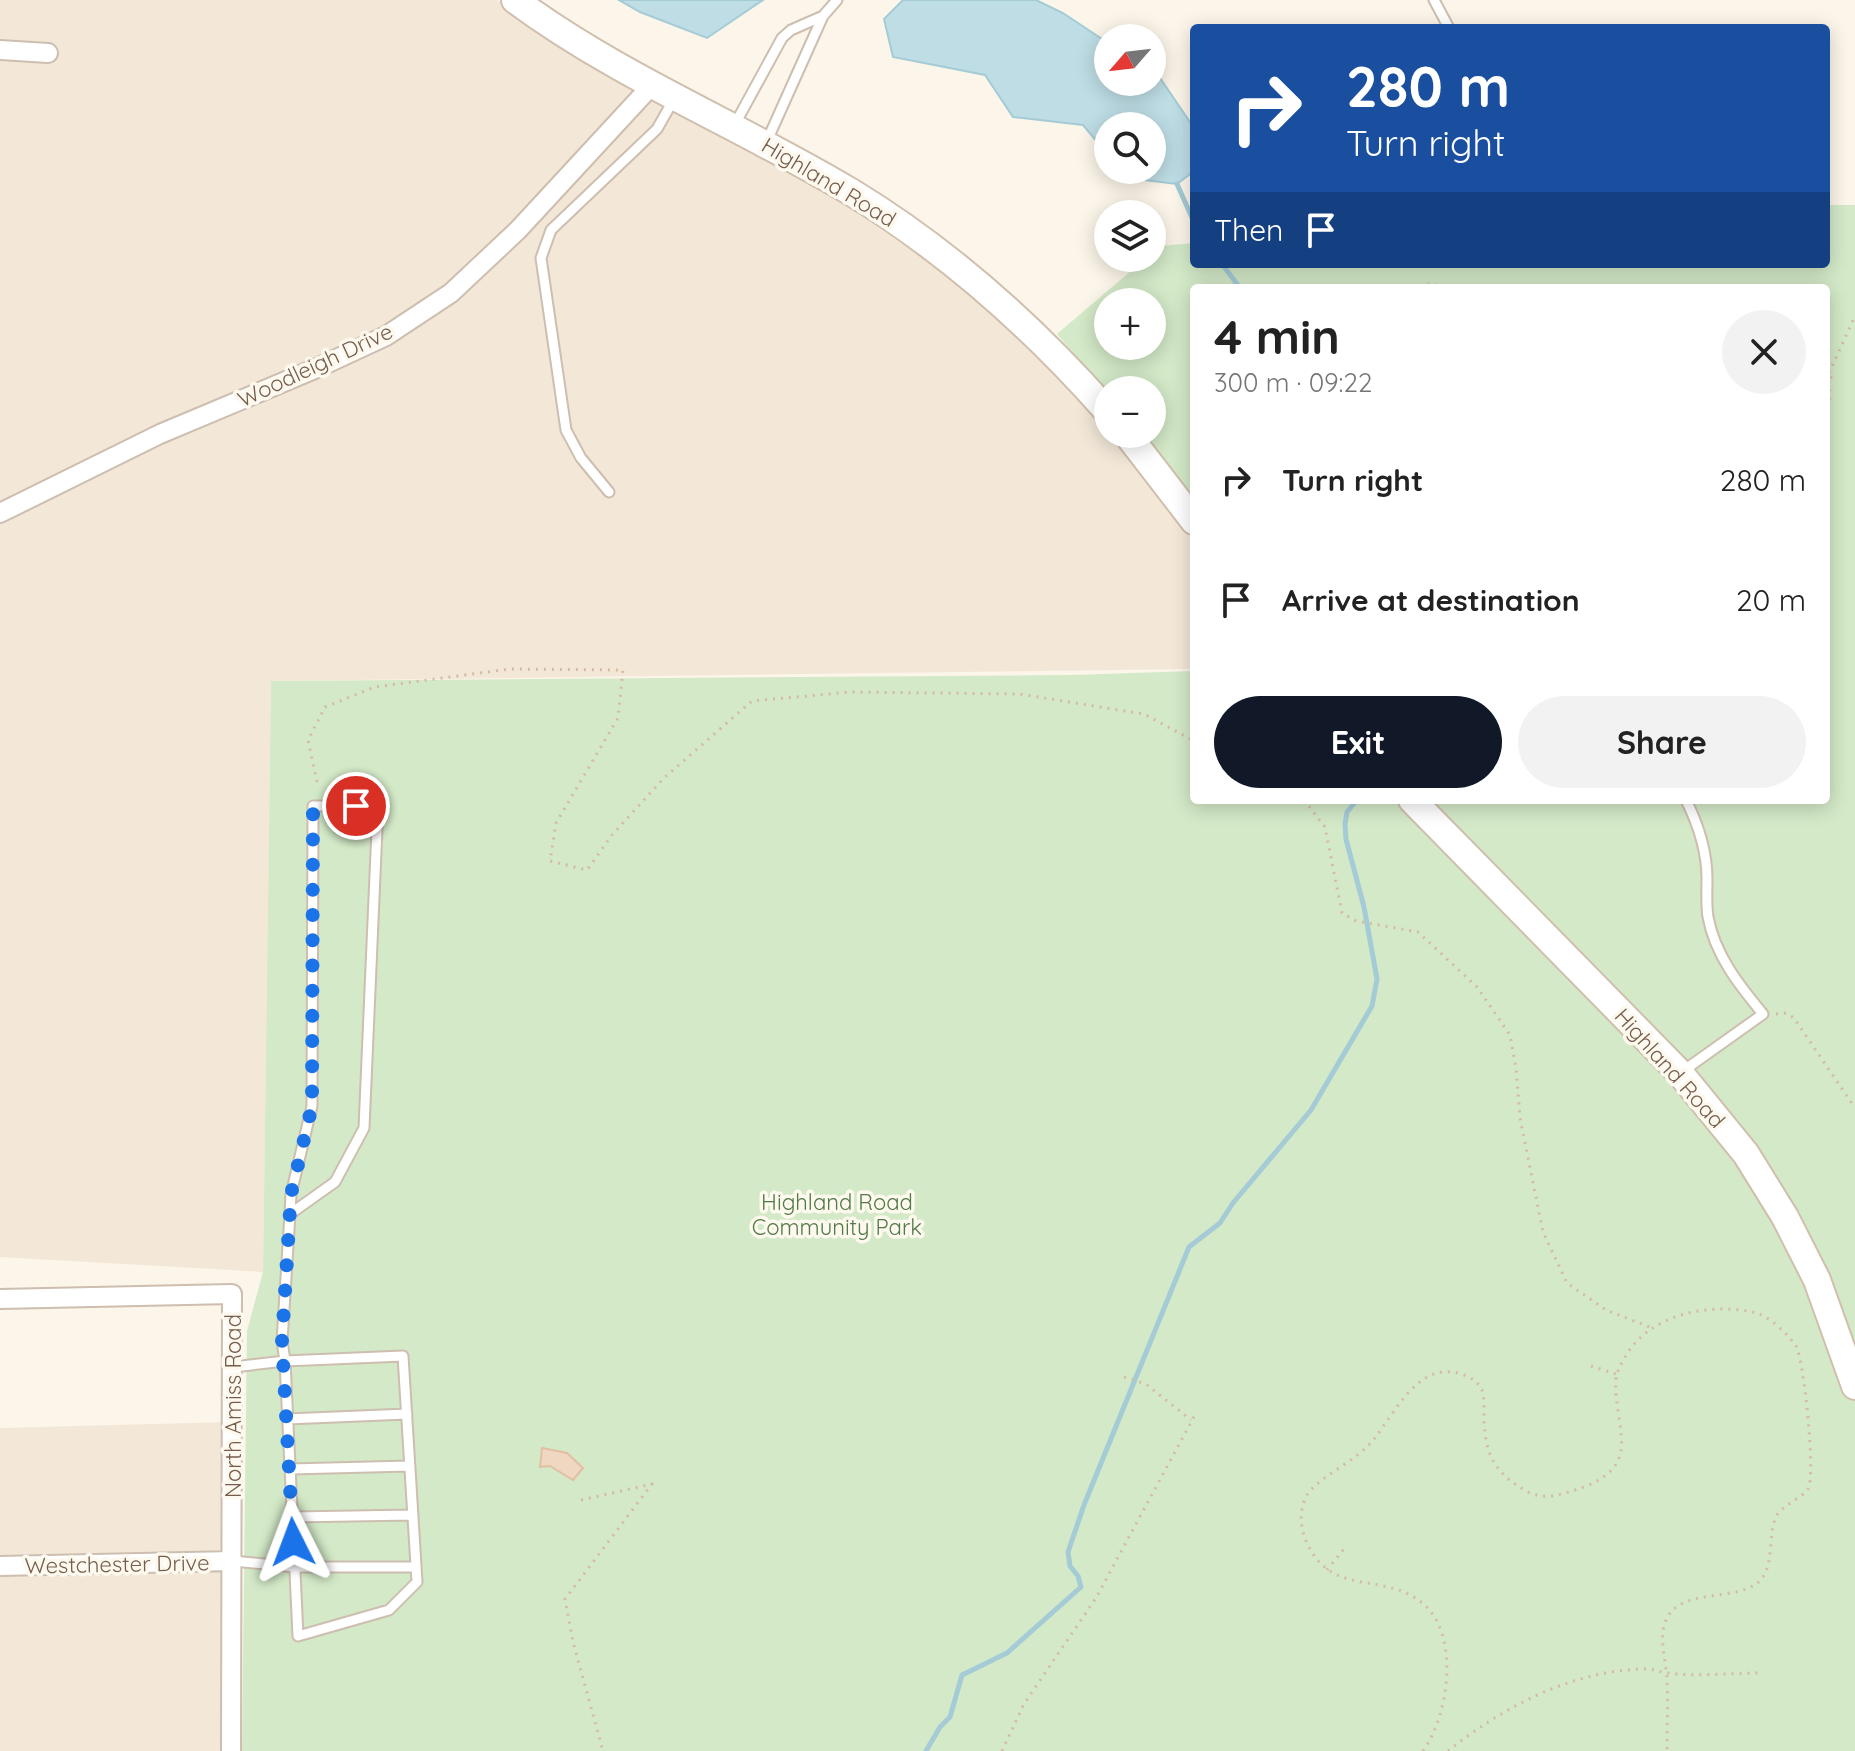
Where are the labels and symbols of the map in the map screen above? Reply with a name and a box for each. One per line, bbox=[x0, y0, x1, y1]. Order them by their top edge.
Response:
north arrow bbox=[1094, 24, 1166, 96]
street label: Highland Road bbox=[757, 131, 901, 233]
street label: Woodleigh Drive bbox=[233, 317, 397, 413]
pin bbox=[322, 772, 390, 840]
street label: Highland Road bbox=[1609, 1002, 1731, 1134]
park label: Highland Road Community Park bbox=[752, 1188, 922, 1241]
street label: North Amiss Road bbox=[219, 1314, 247, 1498]
position arrow bbox=[251, 1500, 335, 1584]
street label: Westchester Drive bbox=[24, 1548, 210, 1580]

